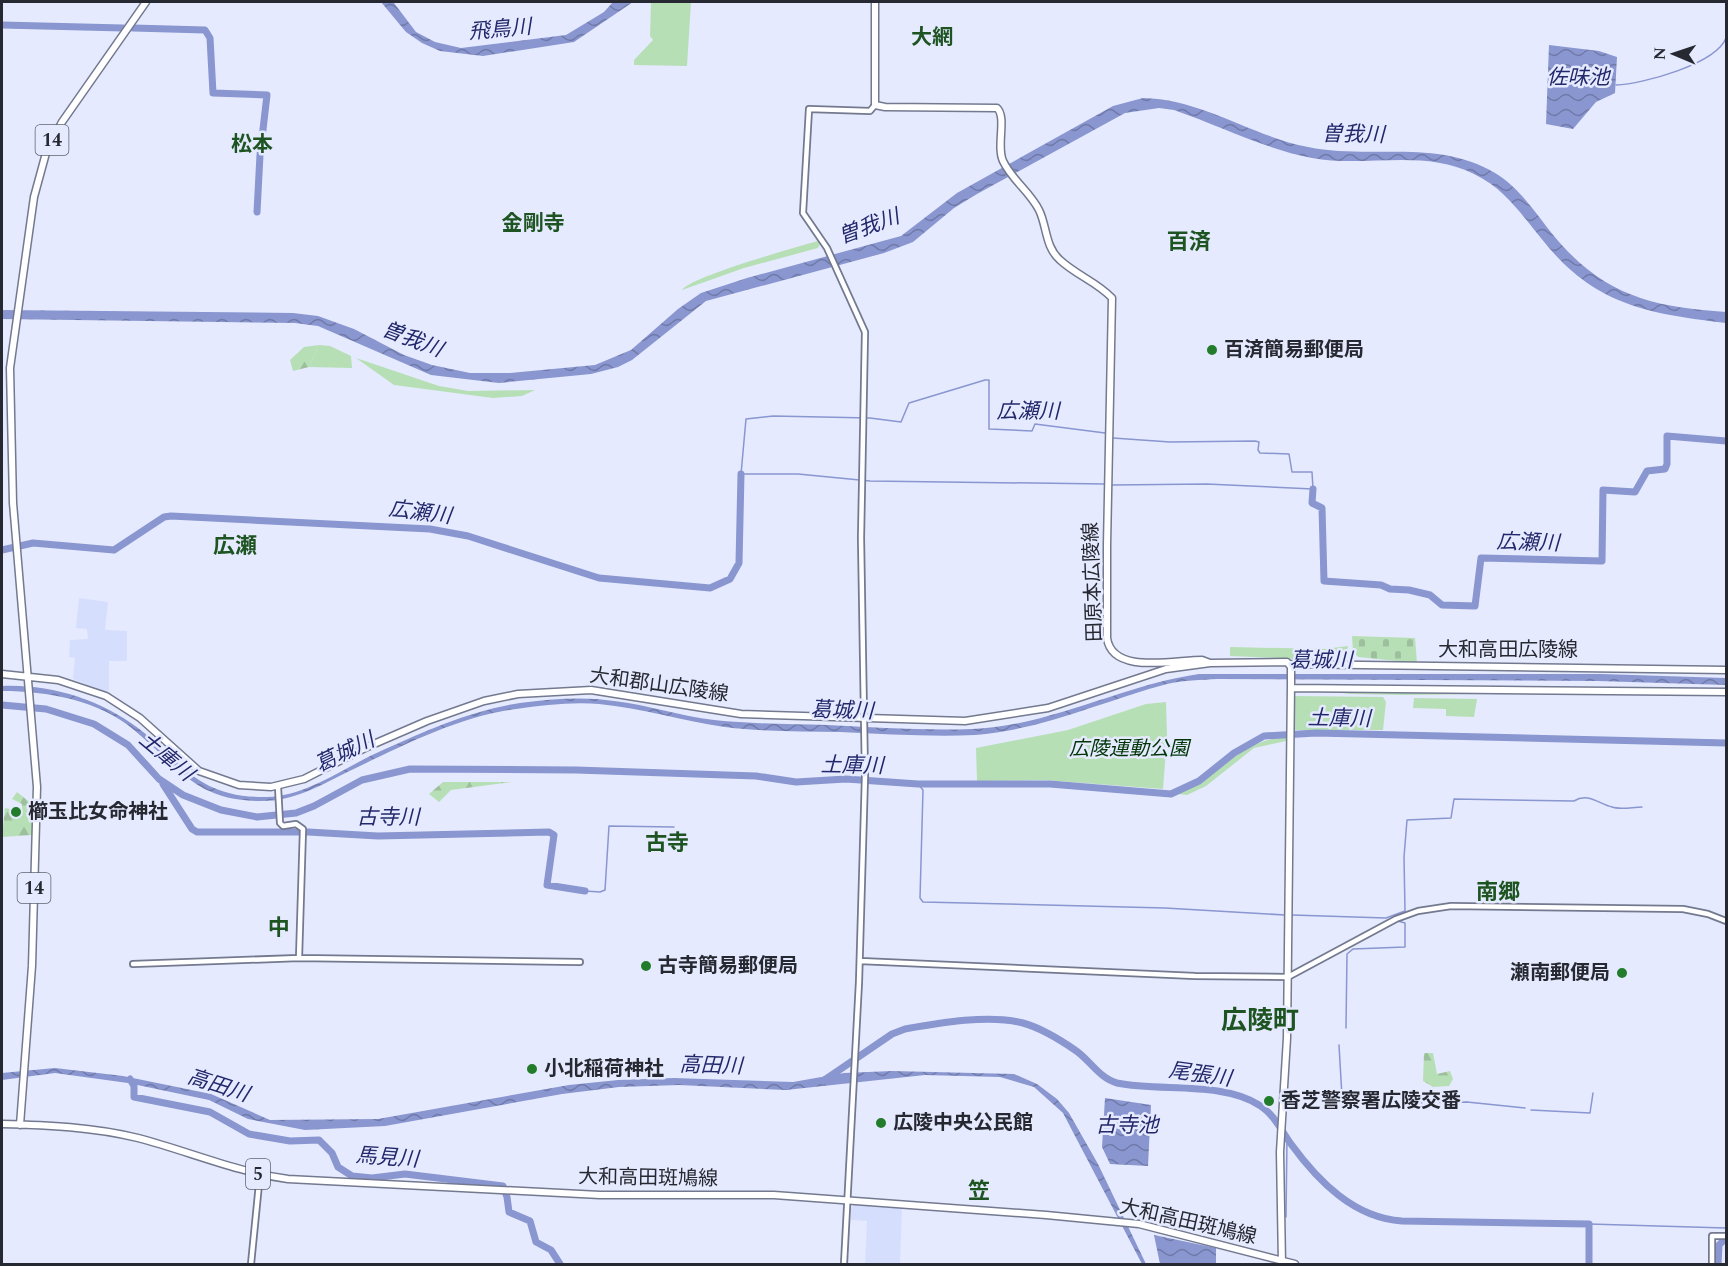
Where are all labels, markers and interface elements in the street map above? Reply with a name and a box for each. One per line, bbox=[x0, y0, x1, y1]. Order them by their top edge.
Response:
water label: 飛鳥川 bbox=[467, 11, 535, 49]
district label: 大網 bbox=[911, 22, 953, 54]
north arrow bbox=[1644, 24, 1704, 84]
text: N bbox=[1648, 47, 1672, 60]
water label: 佐味池 bbox=[1547, 62, 1611, 94]
water label: 曽我川 bbox=[1321, 118, 1387, 152]
road number: 14 bbox=[36, 125, 68, 155]
district label: 松本 bbox=[231, 129, 273, 161]
water label: 曽我川 bbox=[834, 201, 906, 253]
district label: 金剛寺 bbox=[502, 208, 565, 240]
district label: 百済 bbox=[1167, 226, 1211, 259]
water label: 曽我川 bbox=[377, 314, 449, 367]
place label: 百済簡易郵便局 bbox=[1224, 335, 1364, 365]
marker: 百済簡易郵便局 bbox=[1205, 343, 1219, 357]
water label: 広瀬川 bbox=[997, 396, 1061, 428]
water label: 広瀬川 bbox=[387, 493, 455, 533]
street label: 田原本広陵線 bbox=[1076, 522, 1110, 642]
water label: 広瀬川 bbox=[1496, 526, 1562, 560]
district label: 広瀬 bbox=[213, 530, 257, 563]
street label: 大和高田広陵線 bbox=[1438, 635, 1578, 665]
water label: 葛城川 bbox=[1290, 645, 1354, 677]
street label: 大和郡山広陵線 bbox=[588, 660, 730, 710]
water label: 葛城川 bbox=[810, 694, 876, 728]
water label: 土庫川 bbox=[1307, 702, 1373, 736]
water label: 土庫川 bbox=[132, 724, 202, 791]
water label: 葛城川 bbox=[310, 724, 382, 781]
park label: 広陵運動公園 bbox=[1069, 734, 1192, 764]
water label: 土庫川 bbox=[820, 749, 886, 783]
place label: 櫛玉比女命神社 bbox=[28, 797, 168, 827]
water label: 古寺川 bbox=[357, 802, 421, 834]
marker: 櫛玉比女命神社 bbox=[9, 805, 23, 819]
district label: 古寺 bbox=[645, 827, 689, 860]
road number: 14 bbox=[18, 873, 51, 903]
district label: 南郷 bbox=[1476, 876, 1520, 909]
district label: 中 bbox=[268, 912, 290, 945]
place label: 古寺簡易郵便局 bbox=[658, 951, 798, 981]
place label: 瀬南郵便局 bbox=[1510, 958, 1610, 988]
marker: 古寺簡易郵便局 bbox=[639, 959, 653, 973]
marker: 瀬南郵便局 bbox=[1615, 966, 1629, 980]
district label: 広陵町 bbox=[1221, 1001, 1299, 1041]
water label: 高田川 bbox=[679, 1049, 745, 1083]
place label: 小北稲荷神社 bbox=[544, 1054, 664, 1084]
water label: 尾張川 bbox=[1167, 1055, 1235, 1096]
water label: 高田川 bbox=[183, 1061, 255, 1112]
marker: 小北稲荷神社 bbox=[525, 1062, 539, 1076]
place label: 香芝警察署広陵交番 bbox=[1281, 1086, 1461, 1116]
marker: 香芝警察署広陵交番 bbox=[1262, 1094, 1276, 1108]
place label: 広陵中央公民館 bbox=[893, 1108, 1033, 1138]
water label: 古寺池 bbox=[1096, 1110, 1160, 1142]
marker: 広陵中央公民館 bbox=[874, 1116, 888, 1130]
water label: 馬見川 bbox=[354, 1140, 422, 1176]
road number: 5 bbox=[246, 1159, 270, 1189]
street label: 大和高田斑鳩線 bbox=[578, 1162, 718, 1194]
district label: 笠 bbox=[968, 1175, 990, 1208]
street label: 大和高田斑鳩線 bbox=[1116, 1192, 1260, 1252]

